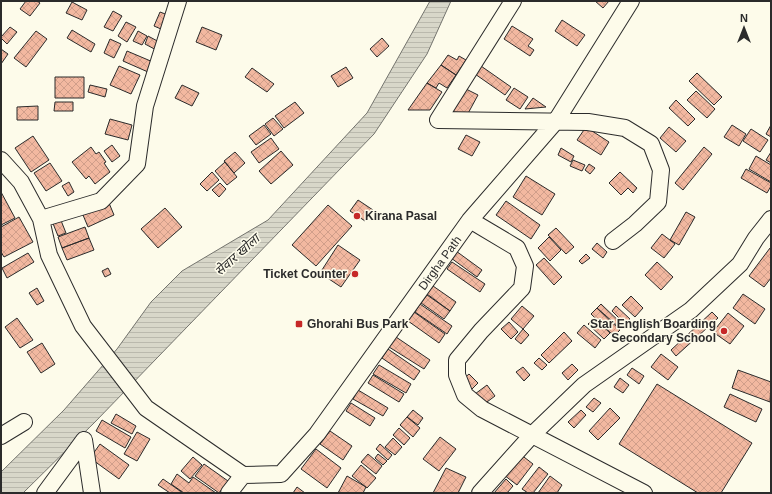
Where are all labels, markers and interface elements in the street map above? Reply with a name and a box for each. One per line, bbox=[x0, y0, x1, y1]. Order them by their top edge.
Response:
north arrow bbox=[724, 8, 764, 48]
text: N bbox=[740, 12, 748, 24]
place label: Kirana Pasal bbox=[365, 209, 437, 223]
marker: Kirana Pasal bbox=[352, 211, 362, 221]
water label: सेवार खोला bbox=[212, 229, 264, 279]
street label: Dirgha Path bbox=[416, 233, 464, 293]
place label: Ticket Counter bbox=[263, 267, 347, 281]
marker: Ticket Counter bbox=[350, 269, 360, 279]
place label: Ghorahi Bus Park bbox=[307, 317, 409, 331]
place label: Star English Boarding Secondary School bbox=[590, 317, 716, 345]
marker: Ghorahi Bus Park bbox=[294, 319, 304, 329]
marker: Star English Boarding Secondary School bbox=[719, 326, 729, 336]

